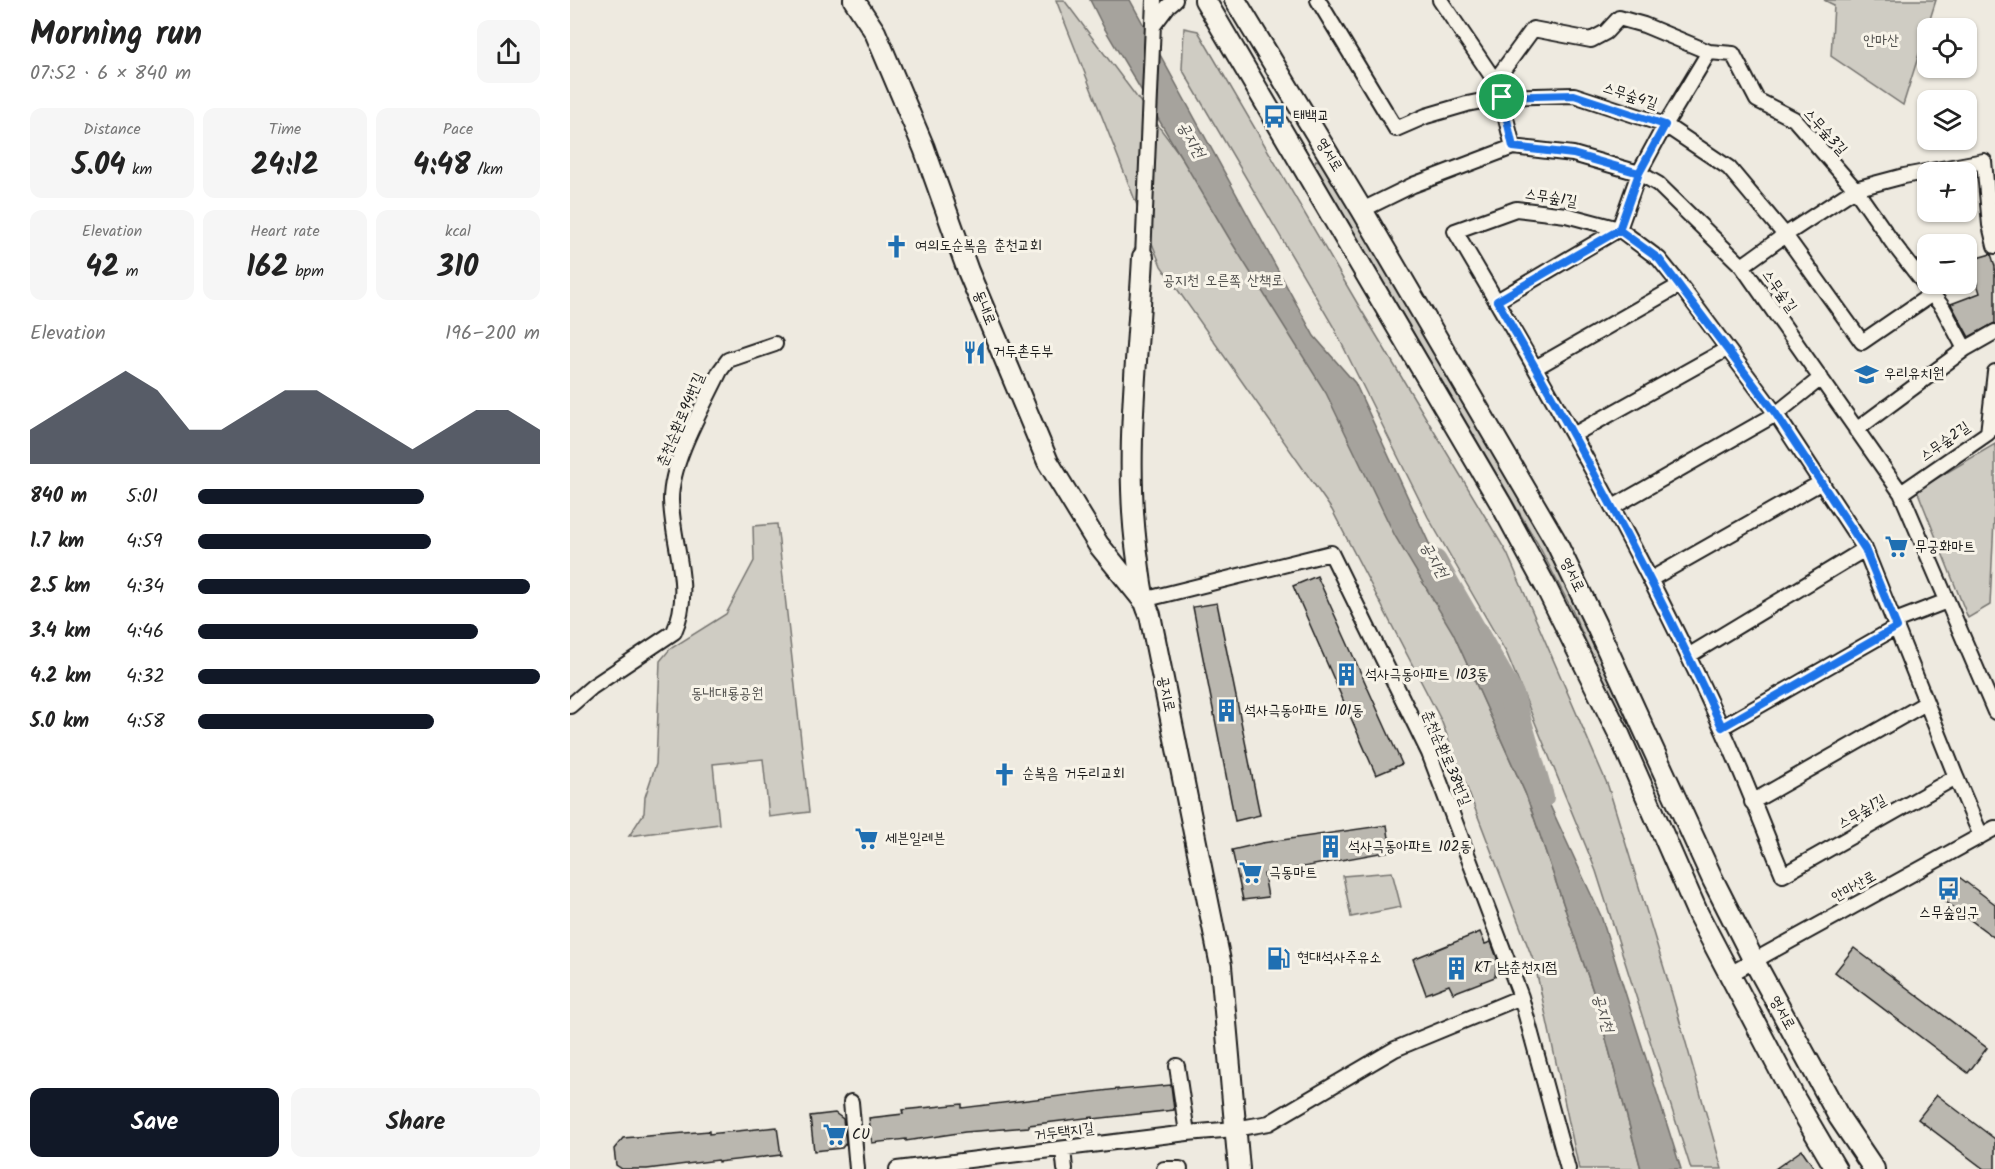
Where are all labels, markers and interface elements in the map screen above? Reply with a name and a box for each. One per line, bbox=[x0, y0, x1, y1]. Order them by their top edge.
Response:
text: Morning run bbox=[30, 9, 202, 62]
map controls bbox=[1917, 18, 1977, 294]
button: locate bbox=[1917, 18, 1977, 78]
button: share bbox=[477, 20, 540, 83]
park label: 안마산 bbox=[1863, 29, 1899, 53]
text: 07:52 · 6 × 840 m bbox=[30, 58, 191, 90]
pin bbox=[1476, 71, 1527, 122]
street label: 스무숲4길 bbox=[1599, 76, 1661, 116]
icon: arrive bbox=[1485, 80, 1518, 113]
button: layers bbox=[1917, 90, 1977, 150]
bus stop icon: 태백교 bbox=[1262, 103, 1288, 129]
street label: 스무숲3길 bbox=[1797, 103, 1853, 161]
place label: 태백교 bbox=[1293, 104, 1329, 128]
text: Distance bbox=[83, 117, 141, 142]
text: Time bbox=[269, 117, 301, 142]
text: Pace bbox=[443, 117, 473, 142]
water label: 공지천 bbox=[1171, 117, 1213, 165]
street label: 영서로 bbox=[1309, 133, 1349, 177]
text: 5.04 bbox=[72, 142, 126, 190]
text: 24:12 bbox=[251, 142, 319, 190]
text: 4:48 bbox=[413, 142, 471, 190]
text: km bbox=[126, 157, 152, 182]
text: /km bbox=[471, 157, 503, 182]
button: + bbox=[1917, 162, 1977, 222]
street label: 스무숲1길 bbox=[1523, 182, 1579, 214]
text: Elevation bbox=[82, 219, 142, 244]
text: Heart rate bbox=[250, 219, 320, 244]
text: kcal bbox=[445, 219, 471, 244]
church icon: 여의도순복음 춘천교회 bbox=[884, 233, 910, 259]
place label: 여의도순복음 춘천교회 bbox=[915, 234, 1042, 258]
button: − bbox=[1917, 234, 1977, 294]
text: 42 bbox=[86, 244, 119, 292]
text: 162 bbox=[246, 244, 289, 292]
text: 310 bbox=[438, 244, 478, 292]
text: m bbox=[119, 259, 139, 284]
text: bpm bbox=[289, 259, 324, 284]
street label: 스무숲길 bbox=[1755, 264, 1803, 318]
park label: 공지천 오른쪽 산책로 bbox=[1163, 269, 1283, 293]
street label: 동내로 bbox=[966, 287, 1002, 329]
text: Elevation bbox=[30, 318, 106, 350]
text: 196–200 m bbox=[445, 318, 540, 350]
restaurant icon: 거두촌두부 bbox=[962, 339, 988, 365]
place label: 거두촌두부 bbox=[993, 340, 1053, 364]
school or university icon: 우리유치원 bbox=[1853, 361, 1879, 387]
place label: 우리유치원 bbox=[1884, 362, 1944, 386]
street label: 춘천순환로94번길 bbox=[650, 369, 712, 471]
street label: 스무숲2길 bbox=[1915, 416, 1975, 468]
text: 840 m bbox=[30, 481, 87, 513]
text: 5:01 bbox=[126, 481, 158, 513]
text: 1.7 km bbox=[30, 526, 84, 558]
text: 4:59 bbox=[126, 526, 162, 558]
supermarket icon: 무궁화마트 bbox=[1884, 534, 1910, 560]
place label: 무궁화마트 bbox=[1915, 535, 1975, 559]
water label: 공지천 bbox=[1414, 537, 1456, 585]
street label: 영서로 bbox=[1553, 553, 1591, 597]
text: 2.5 km bbox=[30, 571, 90, 603]
text: 4:34 bbox=[126, 571, 164, 603]
text: 3.4 km bbox=[30, 616, 91, 648]
text: 4:46 bbox=[126, 616, 164, 648]
text: 4.2 km bbox=[30, 661, 91, 693]
text: 4:32 bbox=[126, 661, 165, 693]
building icon: 석사극동아파트 103동 bbox=[1334, 662, 1360, 688]
place label: 석사극동아파트 103동 bbox=[1365, 663, 1488, 687]
street label: 공지로 bbox=[1150, 674, 1182, 714]
park label: 동내대룡공원 bbox=[691, 682, 763, 706]
building icon: 석사극동아파트 101동 bbox=[1213, 698, 1239, 724]
place label: 석사극동아파트 101동 bbox=[1244, 699, 1364, 723]
text: 5.0 km bbox=[30, 706, 89, 738]
text: 4:58 bbox=[126, 706, 165, 738]
street label: 춘천순환로38번길 bbox=[1415, 706, 1477, 810]
church icon: 순복음 거두리교회 bbox=[991, 761, 1017, 787]
place label: 순복음 거두리교회 bbox=[1022, 762, 1125, 786]
street label: 스무숲1길 bbox=[1833, 788, 1891, 836]
supermarket icon: 세븐일레븐 bbox=[854, 826, 880, 852]
place label: 세븐일레븐 bbox=[885, 827, 945, 851]
building icon: 석사극동아파트 102동 bbox=[1317, 834, 1343, 860]
place label: 석사극동아파트 102동 bbox=[1348, 835, 1472, 859]
supermarket icon: 극동마트 bbox=[1238, 860, 1264, 886]
place label: 극동마트 bbox=[1269, 861, 1317, 885]
street label: 안마산로 bbox=[1827, 865, 1881, 909]
bus stop icon: 스무숲입구 bbox=[1936, 876, 1962, 902]
place label: 스무숲입구 bbox=[1919, 901, 1979, 925]
fuel station icon: 현대석사주유소 bbox=[1266, 945, 1292, 971]
place label: 현대석사주유소 bbox=[1297, 946, 1382, 970]
building icon: KT 남춘천지점 bbox=[1443, 955, 1469, 981]
place label: KT 남춘천지점 bbox=[1474, 956, 1557, 980]
water label: 공지천 bbox=[1586, 991, 1621, 1037]
street label: 영서로 bbox=[1763, 991, 1801, 1035]
button: Save bbox=[30, 1088, 279, 1157]
button: Share bbox=[291, 1088, 540, 1157]
street label: 거두택지길 bbox=[1033, 1116, 1095, 1148]
supermarket icon: CU bbox=[821, 1122, 847, 1148]
place label: CU bbox=[852, 1123, 870, 1147]

